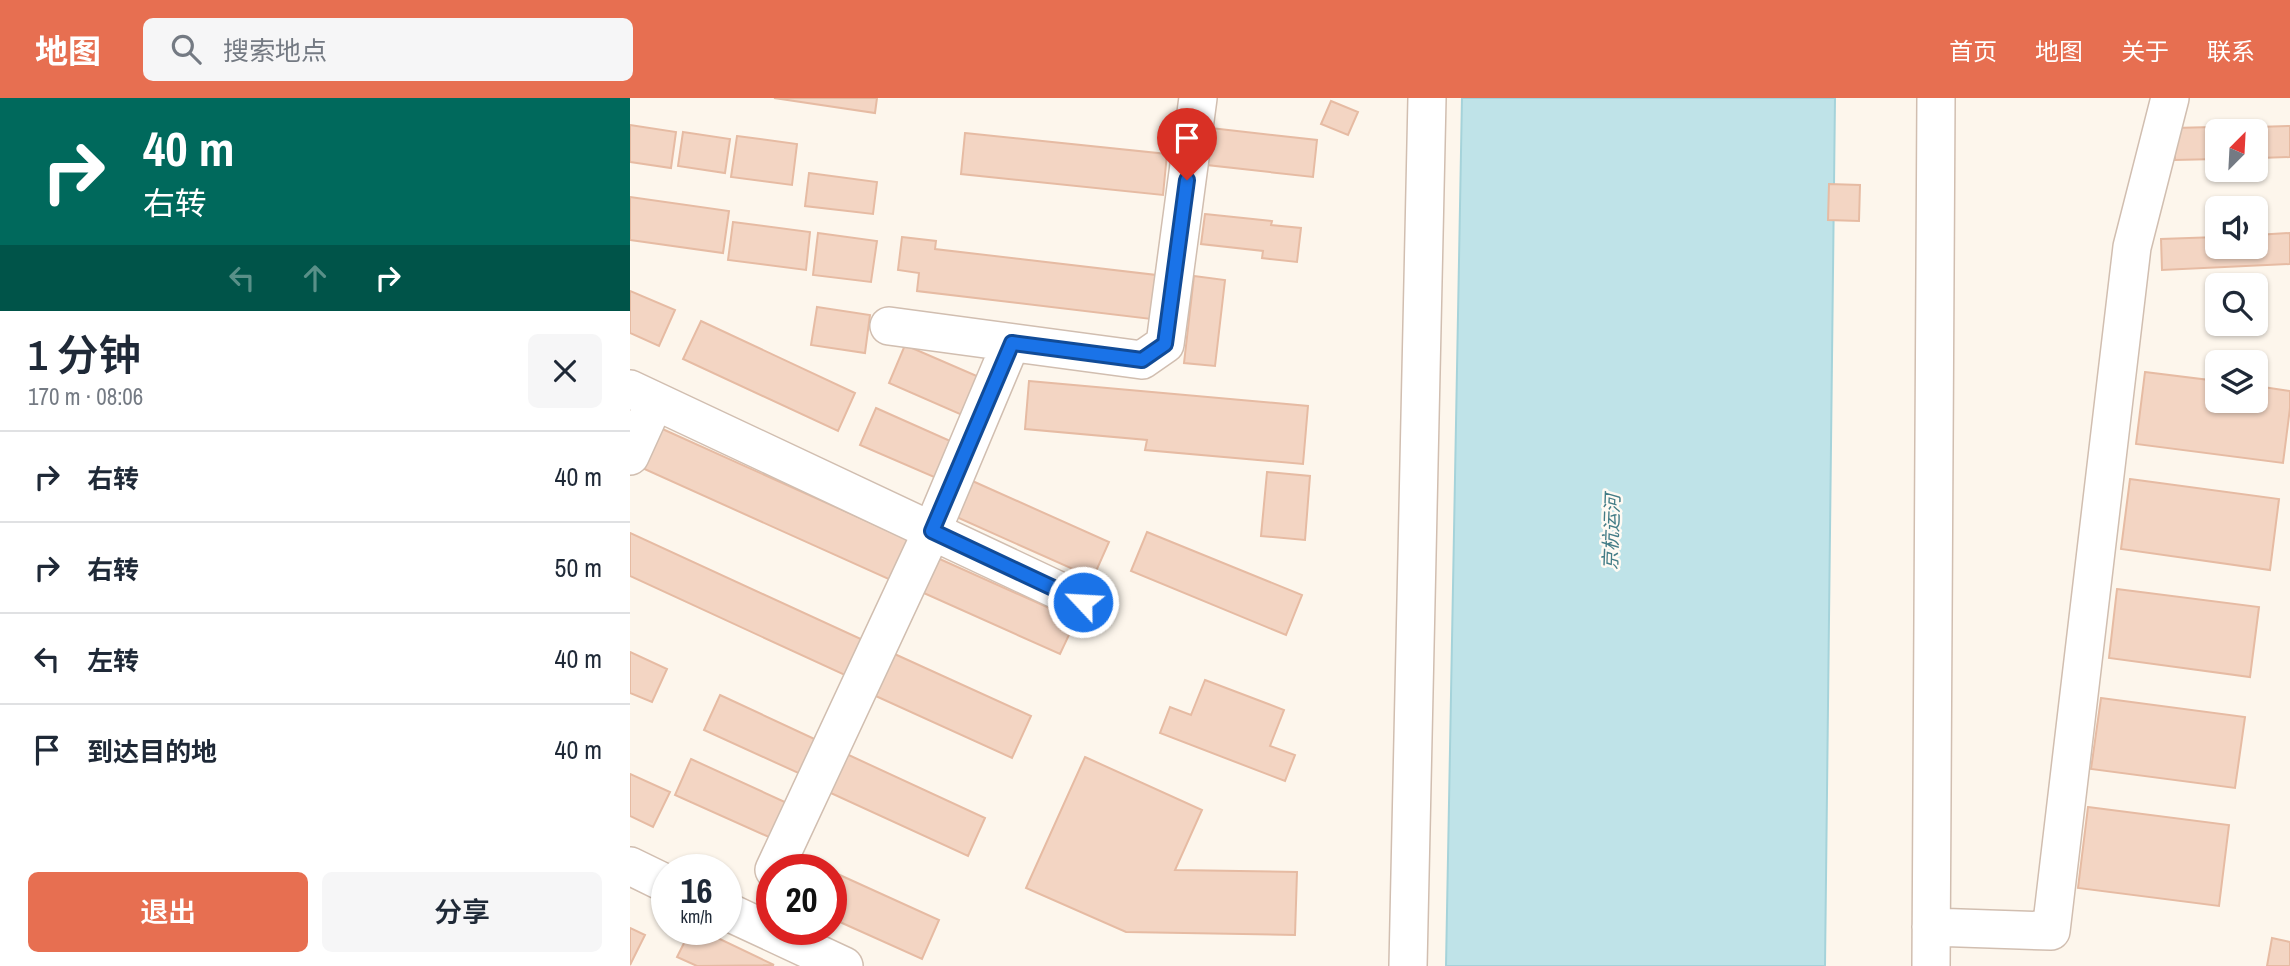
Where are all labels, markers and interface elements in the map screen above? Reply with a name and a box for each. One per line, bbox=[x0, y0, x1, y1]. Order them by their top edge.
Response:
search box bbox=[143, 18, 633, 81]
text: 地图 bbox=[35, 29, 101, 73]
icon: search bbox=[167, 30, 205, 68]
text: 搜索地点 bbox=[223, 33, 327, 68]
text: 首页 bbox=[1949, 35, 1997, 67]
text: 地图 bbox=[2035, 35, 2083, 67]
text: 关于 bbox=[2121, 35, 2169, 67]
text: 联系 bbox=[2207, 35, 2255, 67]
pin bbox=[1157, 108, 1217, 180]
text: 40 m bbox=[143, 115, 235, 181]
icon: arrive bbox=[1168, 119, 1206, 157]
north arrow bbox=[2205, 119, 2268, 182]
map controls bbox=[2205, 119, 2268, 413]
icon: right bbox=[28, 126, 119, 217]
text: 右转 bbox=[143, 182, 207, 225]
button: sound bbox=[2205, 196, 2268, 259]
icon: left bbox=[223, 259, 261, 297]
icon: ahead bbox=[296, 259, 334, 297]
icon: right bbox=[369, 259, 407, 297]
button: search bbox=[2205, 273, 2268, 336]
text: 1 分钟 bbox=[28, 327, 141, 383]
button: close bbox=[528, 334, 602, 408]
button: layers bbox=[2205, 350, 2268, 413]
text: 170 m · 08:06 bbox=[28, 381, 143, 412]
icon: right bbox=[28, 458, 66, 496]
text: 40 m bbox=[555, 459, 602, 494]
text: 右转 bbox=[87, 461, 139, 496]
water label: 京杭运河 bbox=[1597, 490, 1625, 570]
icon: right bbox=[28, 549, 66, 587]
text: 50 m bbox=[555, 550, 602, 585]
text: 右转 bbox=[87, 552, 139, 587]
position arrow bbox=[1046, 565, 1120, 639]
icon: left bbox=[28, 640, 66, 678]
text: 40 m bbox=[555, 641, 602, 676]
text: 左转 bbox=[87, 643, 139, 678]
icon: arrive bbox=[28, 731, 66, 769]
text: 40 m bbox=[555, 732, 602, 767]
text: 到达目的地 bbox=[87, 734, 217, 769]
speed limit sign: 20 bbox=[756, 854, 847, 945]
text: 16 bbox=[681, 867, 712, 914]
button: 退出 bbox=[28, 872, 308, 952]
button: 分享 bbox=[322, 872, 602, 952]
text: km/h bbox=[681, 904, 713, 929]

